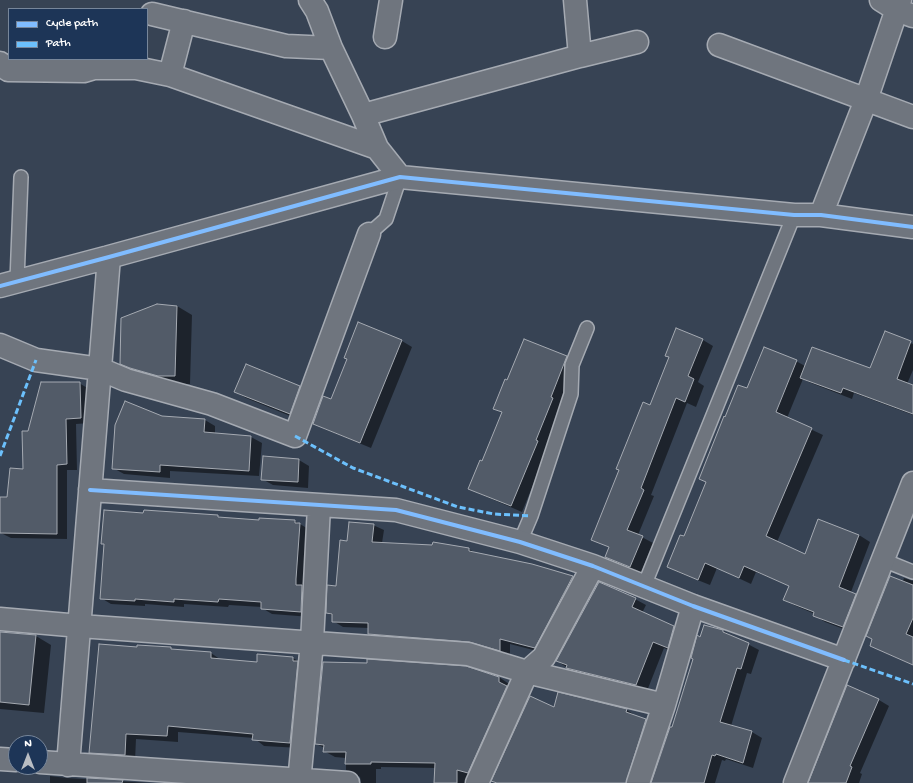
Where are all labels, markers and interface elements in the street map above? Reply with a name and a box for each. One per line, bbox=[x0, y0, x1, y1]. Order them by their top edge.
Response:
legend bbox=[8, 8, 148, 60]
text: Cycle path bbox=[46, 17, 98, 31]
text: Path bbox=[46, 37, 71, 51]
north arrow bbox=[8, 735, 48, 775]
text: N bbox=[24, 738, 32, 750]

